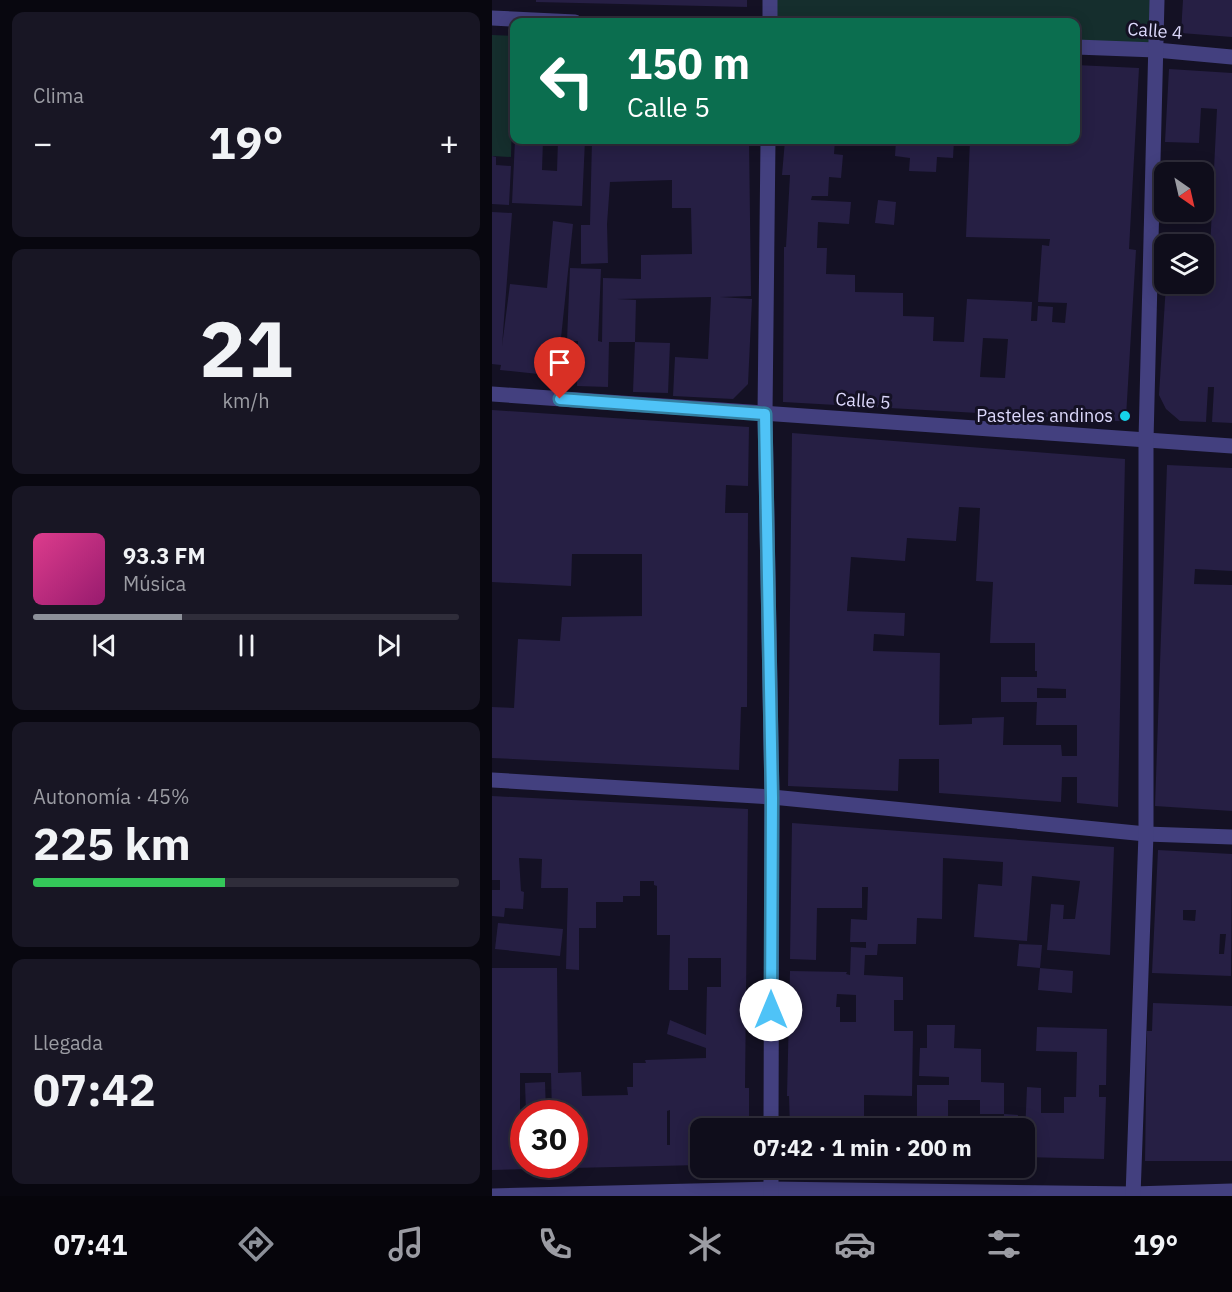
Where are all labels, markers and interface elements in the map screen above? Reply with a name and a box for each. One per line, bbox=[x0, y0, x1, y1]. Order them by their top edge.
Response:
street label: Calle 4 bbox=[1127, 17, 1184, 44]
text: 150 m bbox=[627, 36, 750, 91]
icon: left bbox=[528, 42, 606, 120]
text: Clima bbox=[33, 82, 84, 109]
text: Calle 5 bbox=[627, 89, 710, 124]
text: 19° bbox=[208, 113, 284, 171]
text: − bbox=[33, 121, 53, 164]
text: + bbox=[439, 121, 459, 164]
north arrow bbox=[1154, 162, 1214, 222]
map controls bbox=[1154, 162, 1214, 294]
button: layers bbox=[1154, 234, 1214, 294]
text: 21 bbox=[199, 297, 293, 398]
pin bbox=[534, 337, 585, 399]
icon: arrive bbox=[543, 346, 576, 379]
text: km/h bbox=[222, 387, 270, 414]
street label: Calle 5 bbox=[835, 387, 891, 414]
place label: Pasteles andinos bbox=[976, 404, 1113, 427]
marker: Pasteles andinos bbox=[1118, 409, 1132, 423]
text: 93.3 FM bbox=[123, 541, 206, 570]
text: Música bbox=[123, 570, 186, 597]
icon: previous bbox=[88, 629, 121, 662]
icon: pause bbox=[230, 629, 263, 662]
icon: next bbox=[372, 629, 405, 662]
text: Autonomía · 45% bbox=[33, 783, 190, 810]
text: 225 km bbox=[33, 814, 191, 872]
position arrow bbox=[739, 978, 803, 1042]
text: Llegada bbox=[33, 1029, 103, 1056]
text: 07:42 bbox=[33, 1060, 156, 1118]
speed limit sign: 30 bbox=[510, 1100, 588, 1178]
text: 07:42 · 1 min · 200 m bbox=[753, 1133, 972, 1162]
icon: directions bbox=[235, 1223, 277, 1265]
icon: music bbox=[385, 1223, 427, 1265]
icon: phone bbox=[534, 1223, 576, 1265]
icon: climate bbox=[684, 1223, 726, 1265]
icon: car bbox=[834, 1223, 876, 1265]
icon: filters bbox=[983, 1223, 1025, 1265]
text: 07:41 bbox=[54, 1227, 128, 1262]
text: 19° bbox=[1133, 1227, 1178, 1262]

